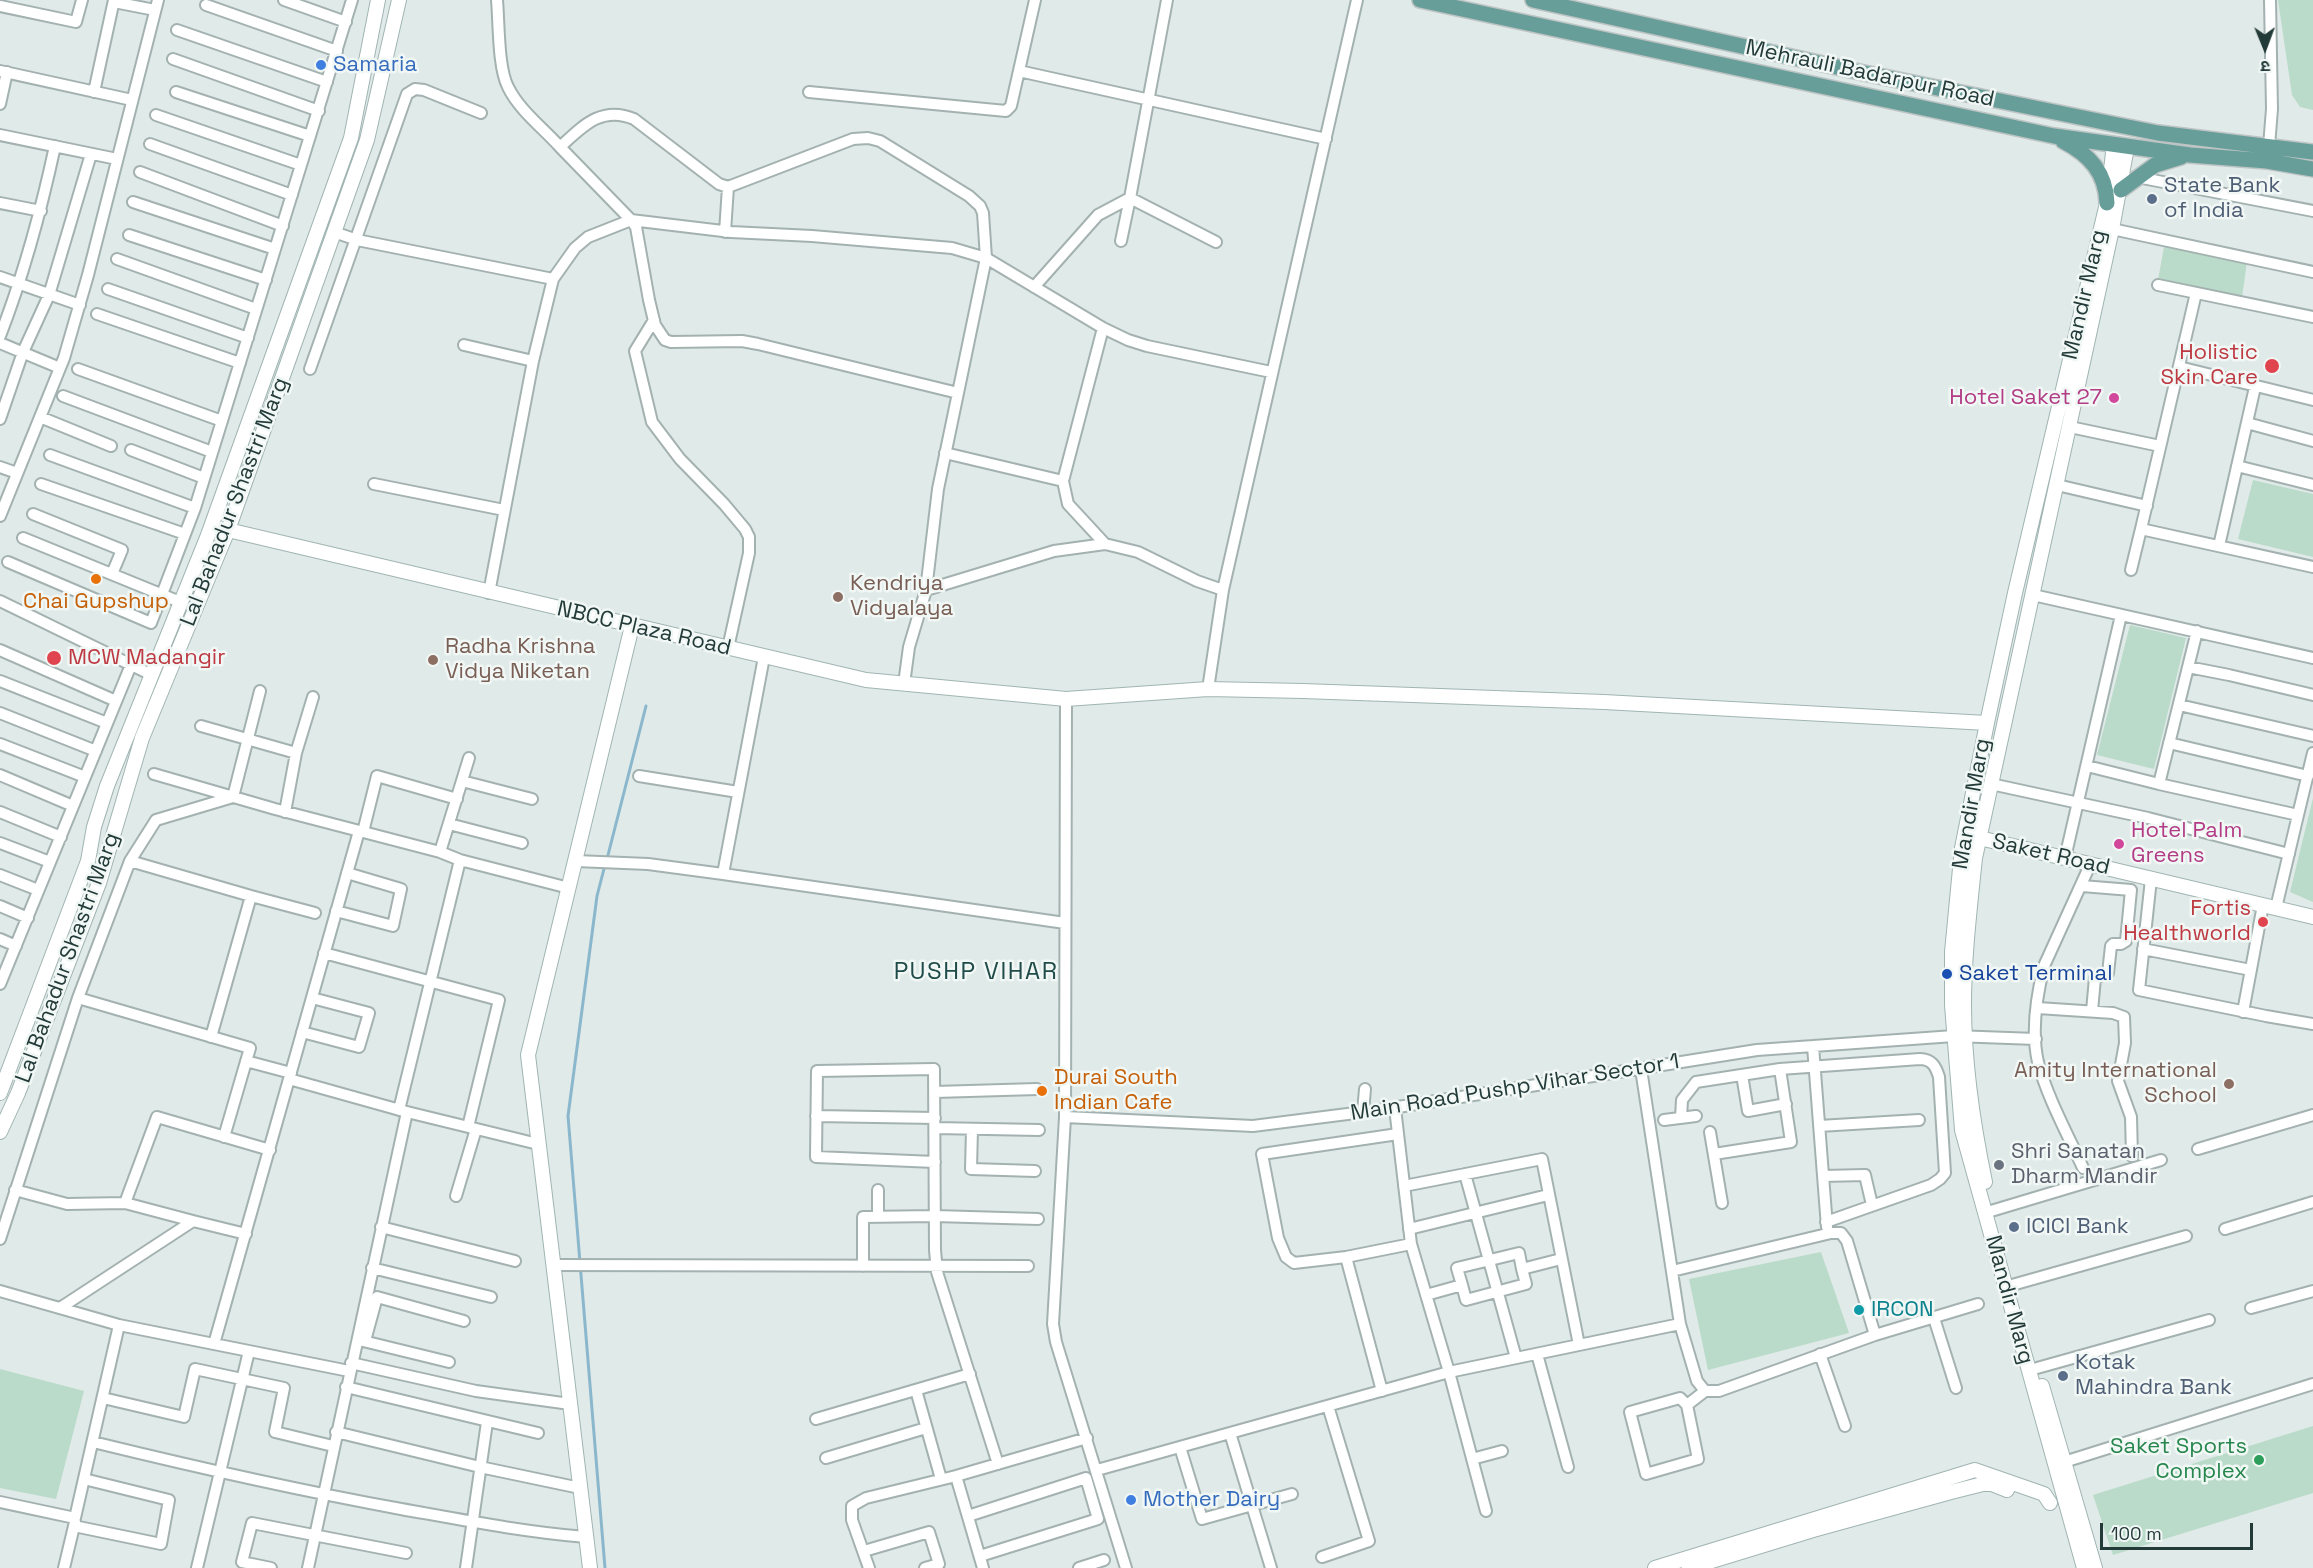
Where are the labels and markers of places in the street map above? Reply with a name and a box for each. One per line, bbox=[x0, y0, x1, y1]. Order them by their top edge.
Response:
place label: Samaria bbox=[333, 52, 417, 78]
marker: Samaria bbox=[314, 58, 328, 72]
place label: State Bank of India bbox=[2164, 173, 2280, 224]
marker: State Bank of India bbox=[2145, 192, 2159, 206]
place label: Holistic Skin Care bbox=[2160, 340, 2258, 392]
marker: Holistic Skin Care bbox=[2263, 357, 2281, 375]
place label: Hotel Saket 27 bbox=[1949, 385, 2102, 411]
marker: Hotel Saket 27 bbox=[2107, 391, 2121, 405]
place label: Kendriya Vidyalaya bbox=[850, 571, 953, 622]
marker: Chai Gupshup bbox=[89, 572, 103, 586]
place label: Chai Gupshup bbox=[23, 589, 169, 615]
marker: Kendriya Vidyalaya bbox=[831, 590, 845, 604]
place label: Radha Krishna Vidya Niketan bbox=[445, 634, 596, 686]
place label: MCW Madangir bbox=[68, 645, 226, 671]
marker: MCW Madangir bbox=[45, 649, 63, 667]
marker: Radha Krishna Vidya Niketan bbox=[426, 653, 440, 667]
place label: Hotel Palm Greens bbox=[2131, 818, 2242, 870]
marker: Hotel Palm Greens bbox=[2112, 837, 2126, 851]
place label: Fortis Healthworld bbox=[2123, 896, 2251, 948]
marker: Fortis Healthworld bbox=[2256, 915, 2270, 929]
place label: Saket Terminal bbox=[1959, 961, 2113, 987]
marker: Saket Terminal bbox=[1940, 967, 1954, 981]
place label: Amity International School bbox=[2014, 1058, 2217, 1110]
place label: Durai South Indian Cafe bbox=[1054, 1065, 1178, 1116]
marker: Amity International School bbox=[2222, 1077, 2236, 1091]
marker: Durai South Indian Cafe bbox=[1035, 1084, 1049, 1098]
place label: Shri Sanatan Dharm Mandir bbox=[2011, 1139, 2158, 1190]
marker: Shri Sanatan Dharm Mandir bbox=[1992, 1158, 2006, 1172]
place label: ICICI Bank bbox=[2026, 1214, 2129, 1240]
marker: ICICI Bank bbox=[2007, 1220, 2021, 1234]
place label: IRCON bbox=[1871, 1297, 1934, 1323]
marker: IRCON bbox=[1852, 1303, 1866, 1317]
place label: Kotak Mahindra Bank bbox=[2075, 1350, 2232, 1402]
marker: Kotak Mahindra Bank bbox=[2056, 1369, 2070, 1383]
place label: Saket Sports Complex bbox=[2110, 1434, 2247, 1486]
marker: Saket Sports Complex bbox=[2252, 1453, 2266, 1467]
place label: Mother Dairy bbox=[1143, 1487, 1280, 1513]
marker: Mother Dairy bbox=[1124, 1493, 1138, 1507]

